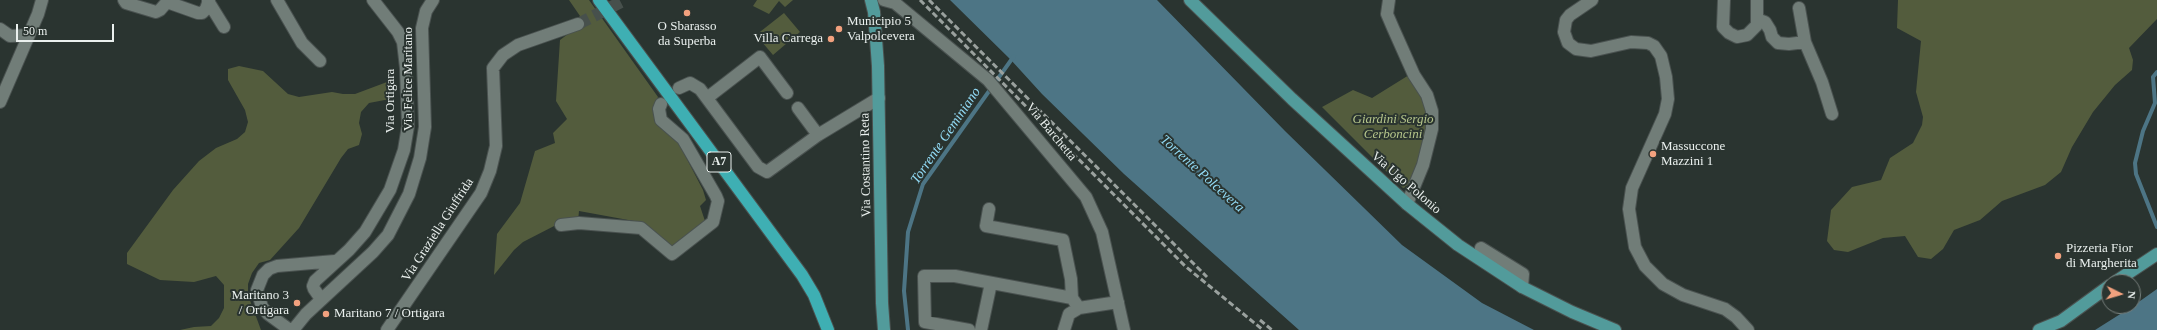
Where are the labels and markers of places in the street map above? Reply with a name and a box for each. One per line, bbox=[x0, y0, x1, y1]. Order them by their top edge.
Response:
marker: O Sbarasso da Superba bbox=[682, 8, 692, 18]
place label: Municipio 5 Valpolcevera bbox=[847, 14, 915, 45]
place label: O Sbarasso da Superba bbox=[658, 19, 716, 50]
marker: Municipio 5 Valpolcevera bbox=[834, 24, 844, 34]
place label: Villa Carrega bbox=[753, 31, 823, 47]
marker: Villa Carrega bbox=[826, 34, 836, 44]
place label: Massuccone Mazzini 1 bbox=[1661, 139, 1725, 170]
marker: Massuccone Mazzini 1 bbox=[1648, 149, 1658, 159]
place label: Pizzeria Fior di Margherita bbox=[2066, 241, 2137, 272]
marker: Pizzeria Fior di Margherita bbox=[2053, 251, 2063, 261]
place label: Maritano 3 / Ortigara bbox=[232, 288, 289, 319]
marker: Maritano 3 / Ortigara bbox=[292, 298, 302, 308]
place label: Maritano 7 / Ortigara bbox=[334, 306, 445, 322]
marker: Maritano 7 / Ortigara bbox=[321, 309, 331, 319]

